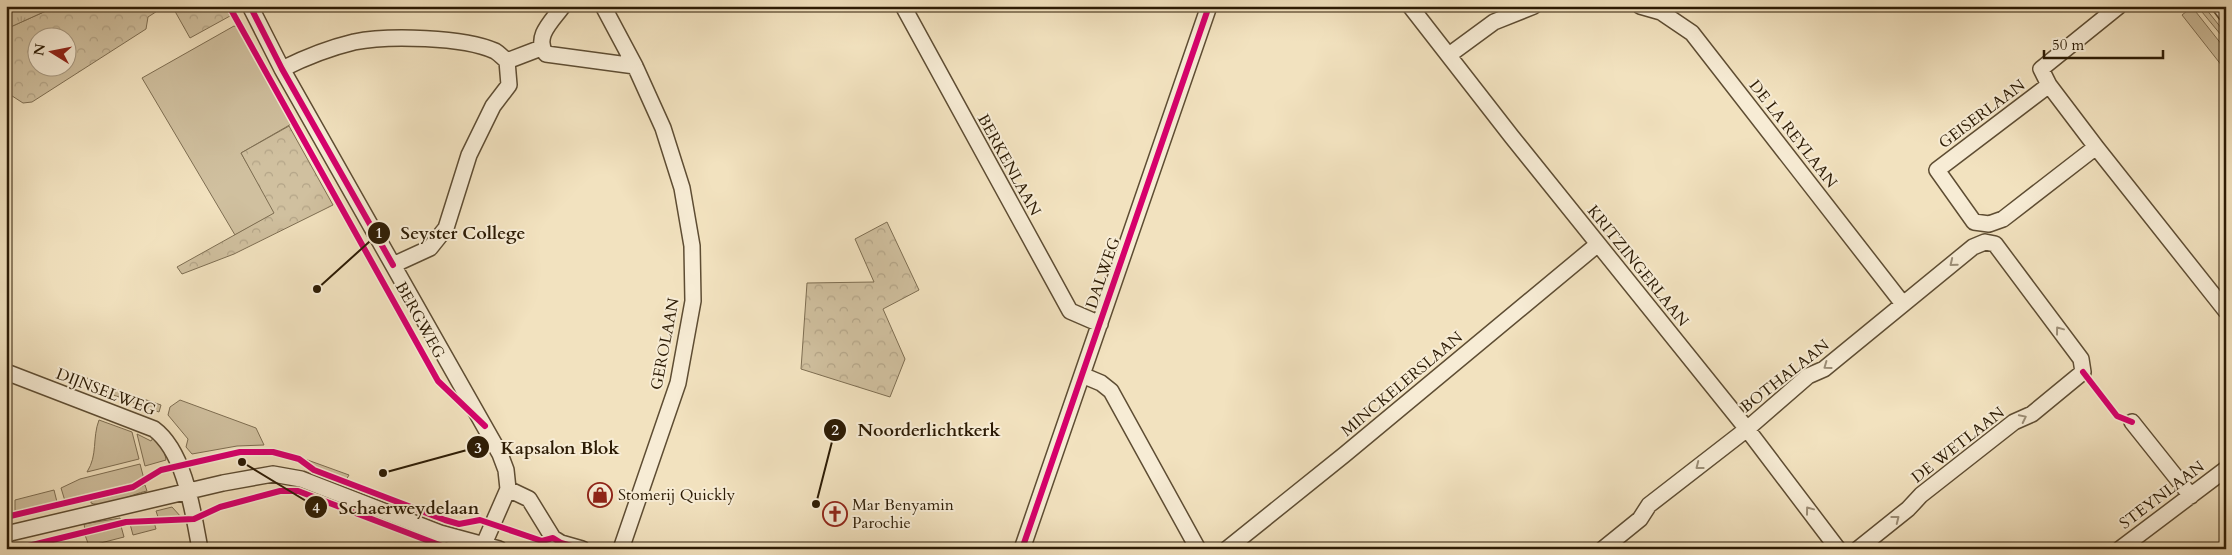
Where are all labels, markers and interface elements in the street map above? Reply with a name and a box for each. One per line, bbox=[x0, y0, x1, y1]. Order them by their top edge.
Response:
north arrow bbox=[28, 28, 78, 78]
scale bar bbox=[2044, 28, 2163, 60]
text: 50 m bbox=[2052, 35, 2084, 55]
text: N bbox=[29, 42, 50, 57]
street label: GEISERLAAN bbox=[1934, 74, 2030, 154]
street label: DE LA REYLAAN bbox=[1744, 75, 1842, 193]
street label: BERKENLAAN bbox=[972, 110, 1046, 220]
street label: KRITZINGERLAAN bbox=[1582, 201, 1694, 332]
callout: Seyster College bbox=[366, 216, 536, 249]
text: Seyster College bbox=[401, 221, 526, 246]
text: 1 bbox=[375, 223, 383, 243]
street label: DALWEG bbox=[1081, 234, 1126, 312]
one-way arrow bbox=[1950, 258, 1959, 266]
street label: BERGWEG bbox=[390, 278, 450, 363]
street label: GEROLAAN bbox=[645, 296, 685, 392]
street label: MINCKELERSLAAN bbox=[1336, 326, 1468, 442]
one-way arrow bbox=[2057, 327, 2065, 336]
street label: BOTHALAAN bbox=[1736, 334, 1834, 418]
one-way arrow bbox=[1823, 360, 1833, 369]
street label: DIJNSELWEG bbox=[53, 363, 159, 421]
street label: DE WETLAAN bbox=[1907, 401, 2009, 488]
callout: Noorderlichtkerk bbox=[822, 413, 1010, 446]
one-way arrow bbox=[2018, 414, 2027, 424]
text: Noorderlichtkerk bbox=[857, 418, 1001, 443]
text: 2 bbox=[831, 420, 839, 440]
callout: Kapsalon Blok bbox=[465, 431, 629, 464]
text: Kapsalon Blok bbox=[500, 436, 620, 461]
text: 3 bbox=[474, 438, 482, 458]
street label: STEYNLAAN bbox=[2115, 456, 2209, 534]
one-way arrow bbox=[1696, 460, 1705, 469]
shop icon: Stomerij Quickly bbox=[587, 482, 613, 508]
place label: Stomerij Quickly bbox=[618, 484, 736, 506]
callout: Schaerweydelaan bbox=[304, 491, 490, 524]
place label: Mar Benyamin Parochie bbox=[852, 494, 954, 534]
text: Schaerweydelaan bbox=[339, 496, 480, 521]
text: 4 bbox=[312, 498, 320, 518]
church icon: Mar Benyamin Parochie bbox=[822, 501, 848, 527]
one-way arrow bbox=[1806, 506, 1815, 516]
one-way arrow bbox=[1890, 516, 1900, 525]

